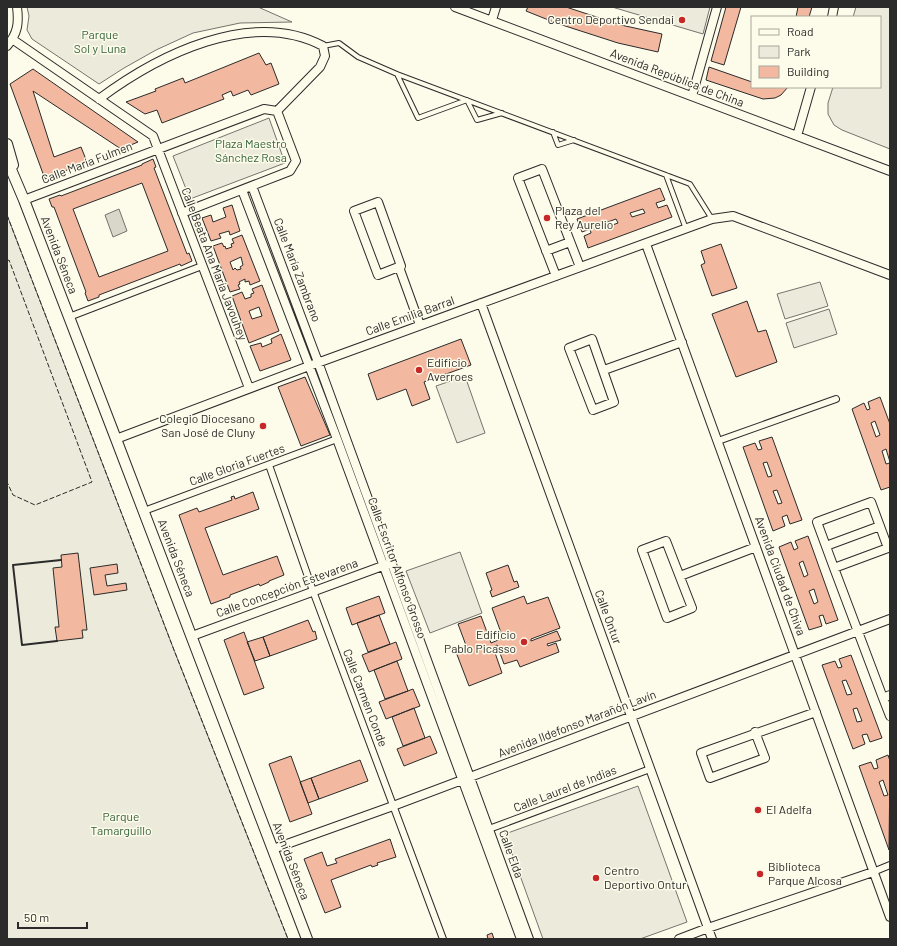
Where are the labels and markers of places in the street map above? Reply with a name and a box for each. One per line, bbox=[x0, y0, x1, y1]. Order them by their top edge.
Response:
place label: Centro Deportivo Sendai bbox=[547, 12, 674, 26]
marker: Centro Deportivo Sendai bbox=[677, 15, 687, 25]
place label: Plaza del Rey Aurelio bbox=[555, 203, 613, 231]
marker: Plaza del Rey Aurelio bbox=[542, 213, 552, 223]
place label: Edificio Averroes bbox=[427, 355, 473, 383]
marker: Edificio Averroes bbox=[414, 365, 424, 375]
place label: Colegio Diocesano San José de Cluny bbox=[159, 411, 255, 439]
marker: Colegio Diocesano San José de Cluny bbox=[258, 421, 268, 431]
place label: Edificio Pablo Picasso bbox=[444, 627, 516, 655]
marker: Edificio Pablo Picasso bbox=[519, 637, 529, 647]
place label: EI Adelfa bbox=[766, 802, 812, 816]
marker: EI Adelfa bbox=[753, 805, 763, 815]
place label: Biblioteca Parque Alcosa bbox=[768, 859, 842, 887]
place label: Centro Deportivo Ontur bbox=[604, 863, 687, 891]
marker: Biblioteca Parque Alcosa bbox=[755, 869, 765, 879]
marker: Centro Deportivo Ontur bbox=[591, 873, 601, 883]

